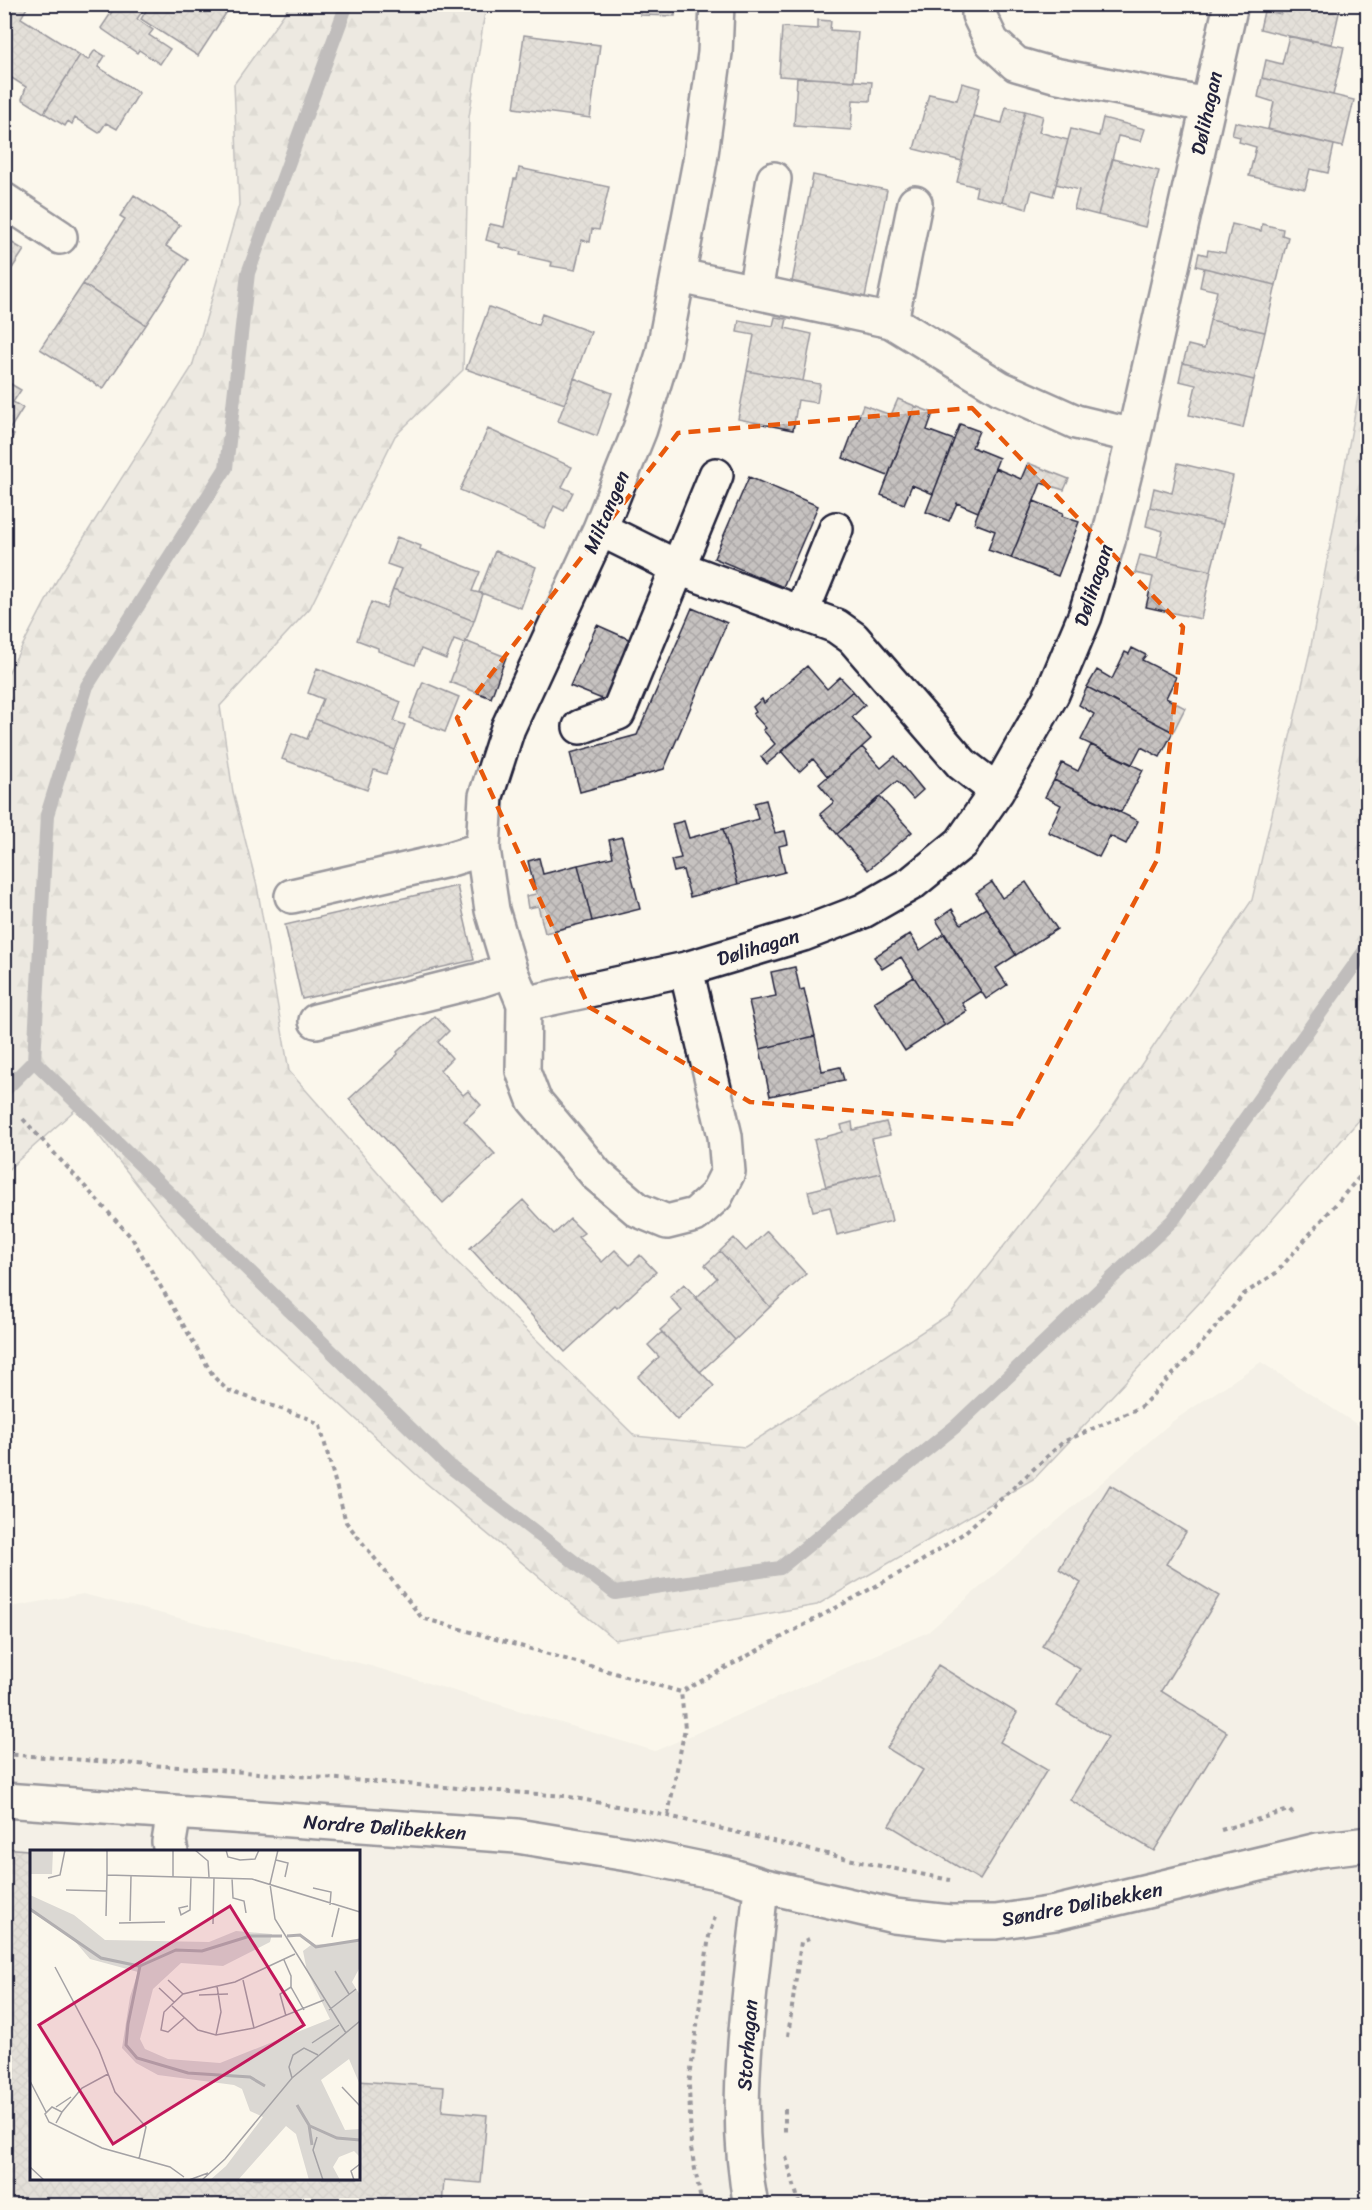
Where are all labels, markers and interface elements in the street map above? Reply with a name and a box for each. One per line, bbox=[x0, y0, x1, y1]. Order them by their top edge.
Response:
street label: Dølihagan bbox=[1181, 68, 1232, 158]
street label: Miltangen bbox=[573, 465, 640, 559]
street label: Dølihagan bbox=[1064, 539, 1123, 631]
street label: Dølihagan bbox=[712, 918, 804, 977]
street label: Nordre Dølibekken bbox=[302, 1804, 468, 1851]
inset map bbox=[30, 1850, 360, 2180]
street label: Søndre Dølibekken bbox=[998, 1872, 1166, 1937]
street label: Storhagan bbox=[727, 1998, 768, 2092]

